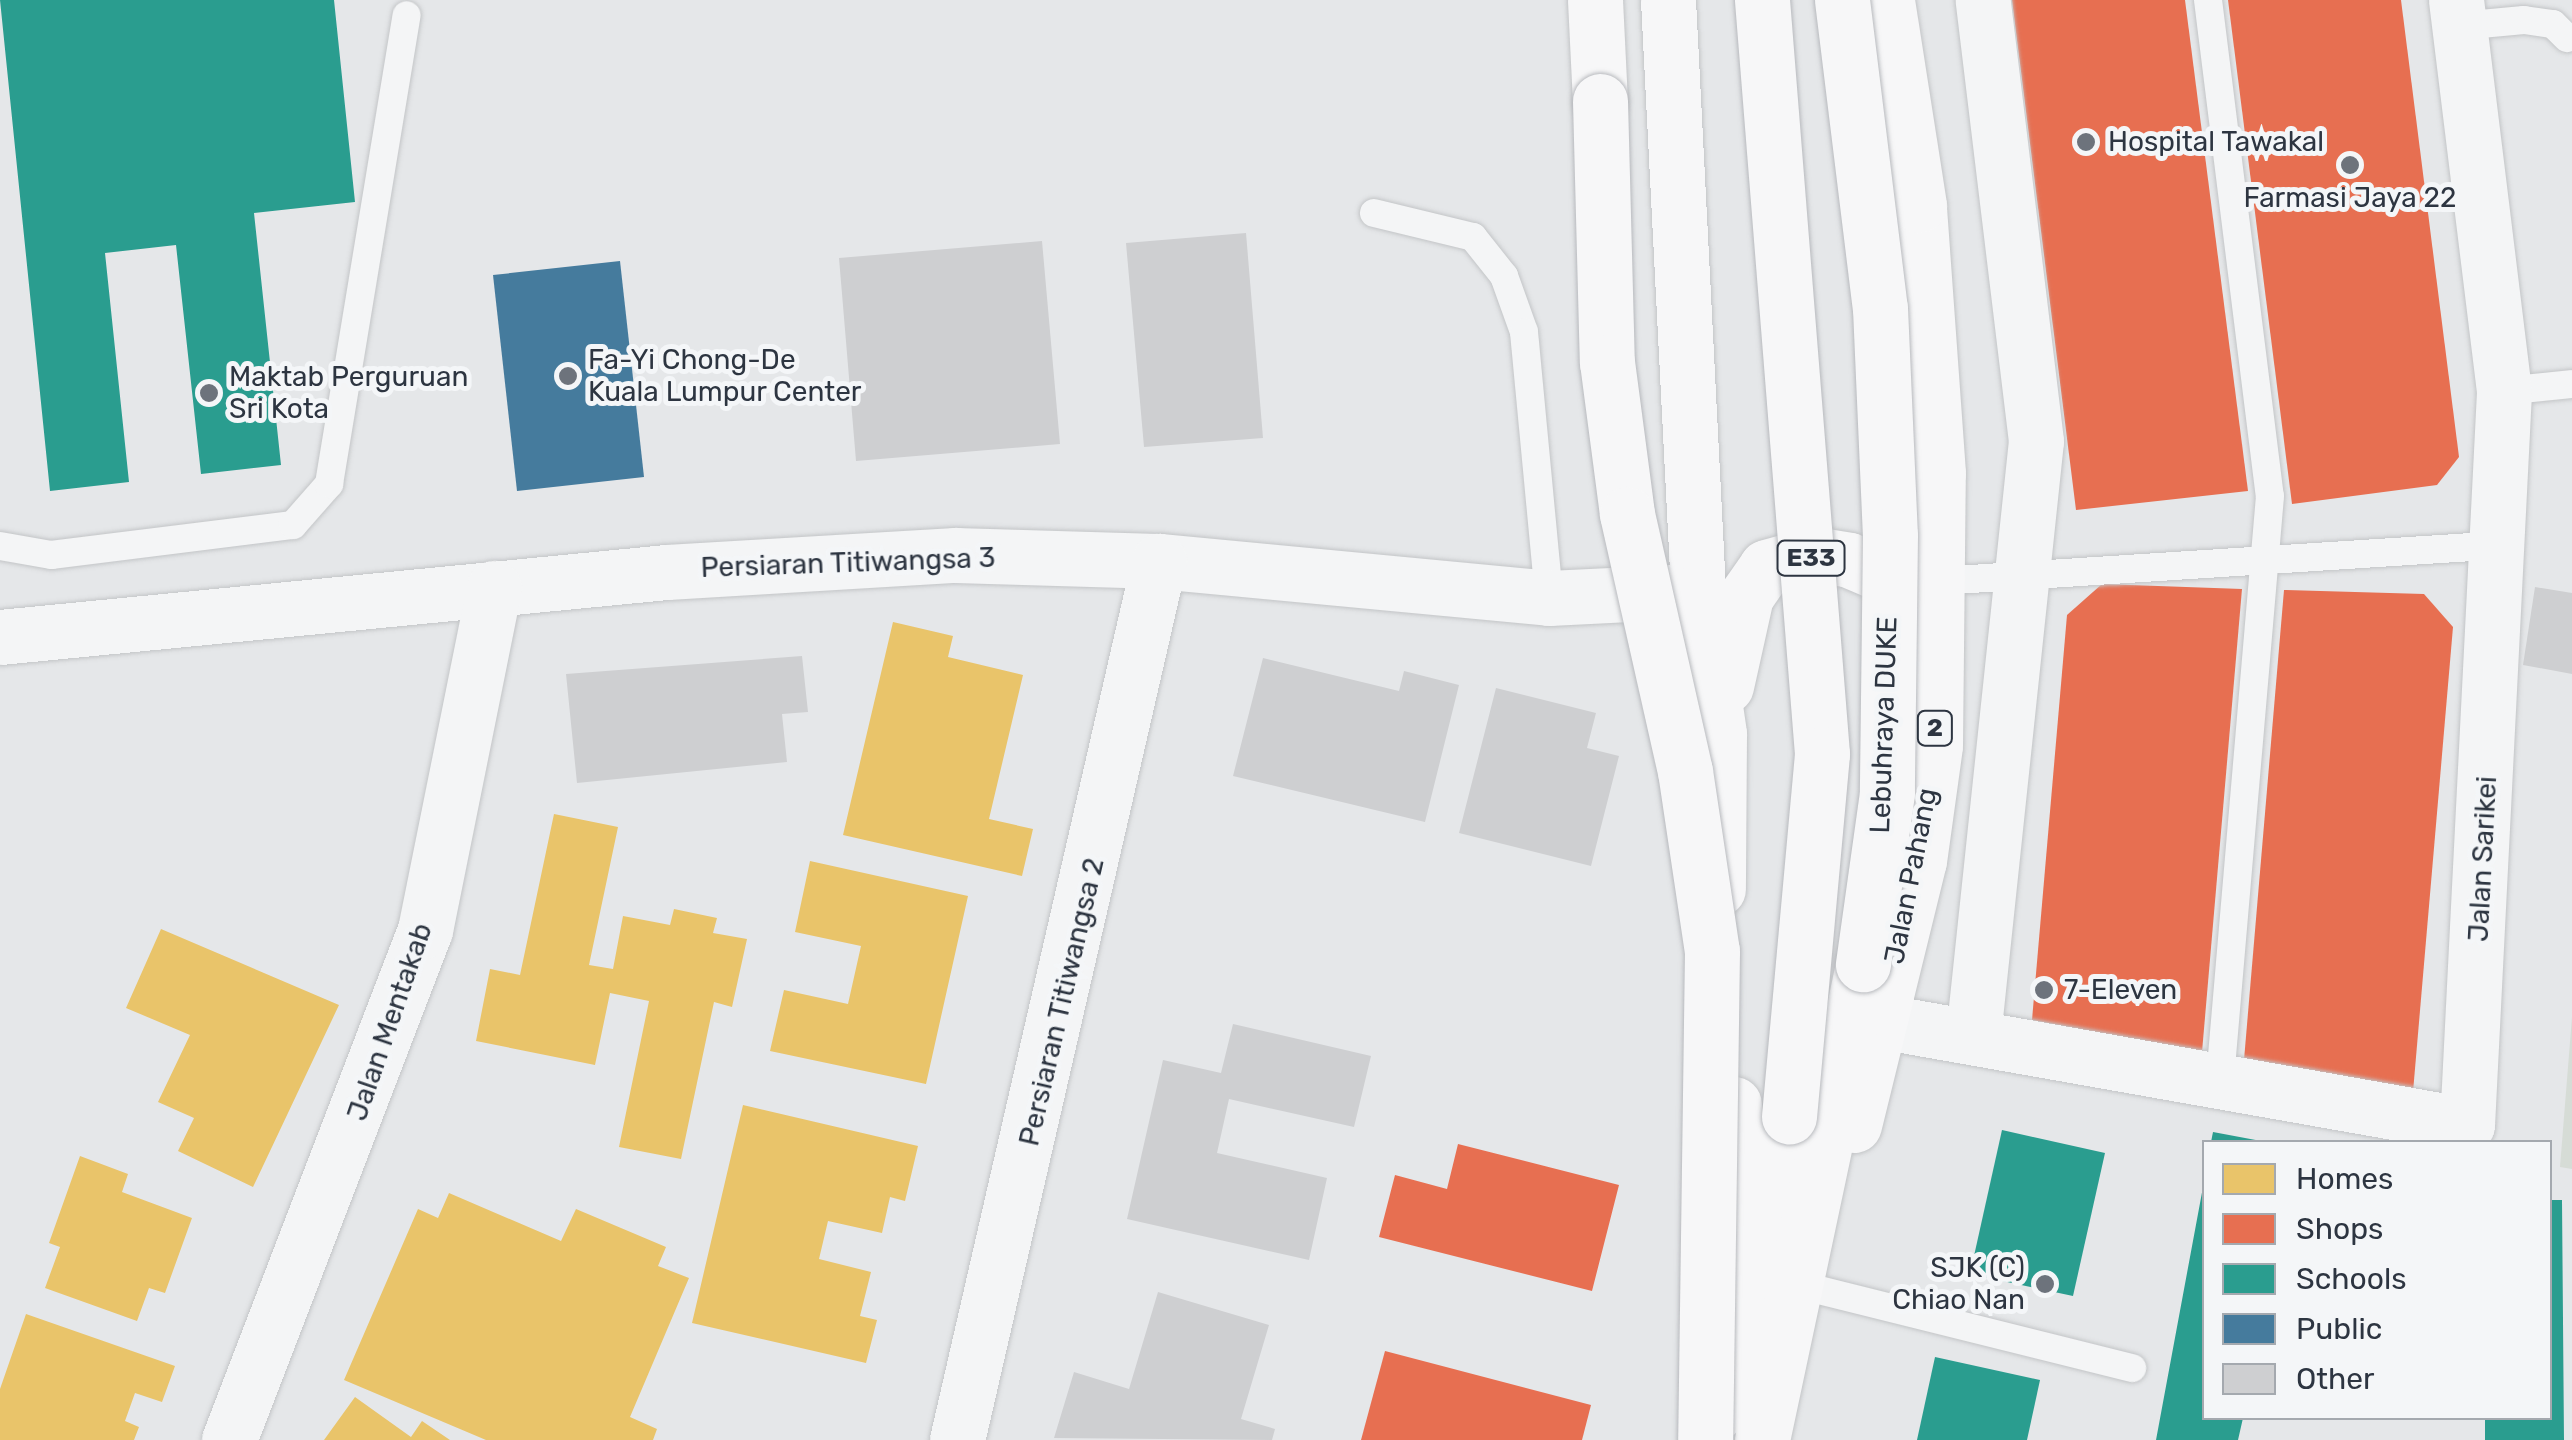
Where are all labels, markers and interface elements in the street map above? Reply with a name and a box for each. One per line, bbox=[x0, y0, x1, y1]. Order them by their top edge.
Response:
place label: Hospital Tawakal bbox=[2108, 125, 2325, 159]
marker: Hospital Tawakal bbox=[2073, 129, 2099, 155]
marker: Farmasi Jaya 22 bbox=[2339, 154, 2361, 176]
place label: Farmasi Jaya 22 bbox=[2244, 181, 2456, 215]
place label: Fa-Yi Chong-De Kuala Lumpur Center bbox=[588, 343, 862, 409]
place label: Maktab Perguruan Sri Kota bbox=[229, 360, 468, 426]
marker: Fa-Yi Chong-De Kuala Lumpur Center bbox=[557, 365, 579, 387]
marker: Maktab Perguruan Sri Kota bbox=[198, 382, 220, 404]
road number: E33 bbox=[1776, 538, 1846, 578]
street label: Persiaran Titiwangsa 3 bbox=[700, 541, 996, 585]
street label: Lebuhraya DUKE bbox=[1863, 616, 1905, 834]
road number: 2 bbox=[1915, 708, 1955, 748]
street label: Jalan Sarikei bbox=[2462, 775, 2504, 943]
street label: Jalan Pahang bbox=[1877, 785, 1945, 967]
street label: Persiaran Titiwangsa 2 bbox=[1012, 854, 1112, 1150]
street label: Jalan Mentakab bbox=[340, 919, 440, 1125]
place label: 7-Eleven bbox=[2064, 973, 2177, 1007]
marker: 7-Eleven bbox=[2033, 979, 2055, 1001]
legend bbox=[2202, 1140, 2552, 1420]
text: Homes bbox=[2296, 1161, 2393, 1197]
text: Shops bbox=[2296, 1211, 2383, 1247]
place label: SJK (C) Chiao Nan bbox=[1892, 1251, 2025, 1317]
text: Schools bbox=[2296, 1261, 2407, 1297]
marker: SJK (C) Chiao Nan bbox=[2034, 1273, 2056, 1295]
text: Public bbox=[2296, 1311, 2382, 1347]
text: Other bbox=[2296, 1361, 2375, 1397]

